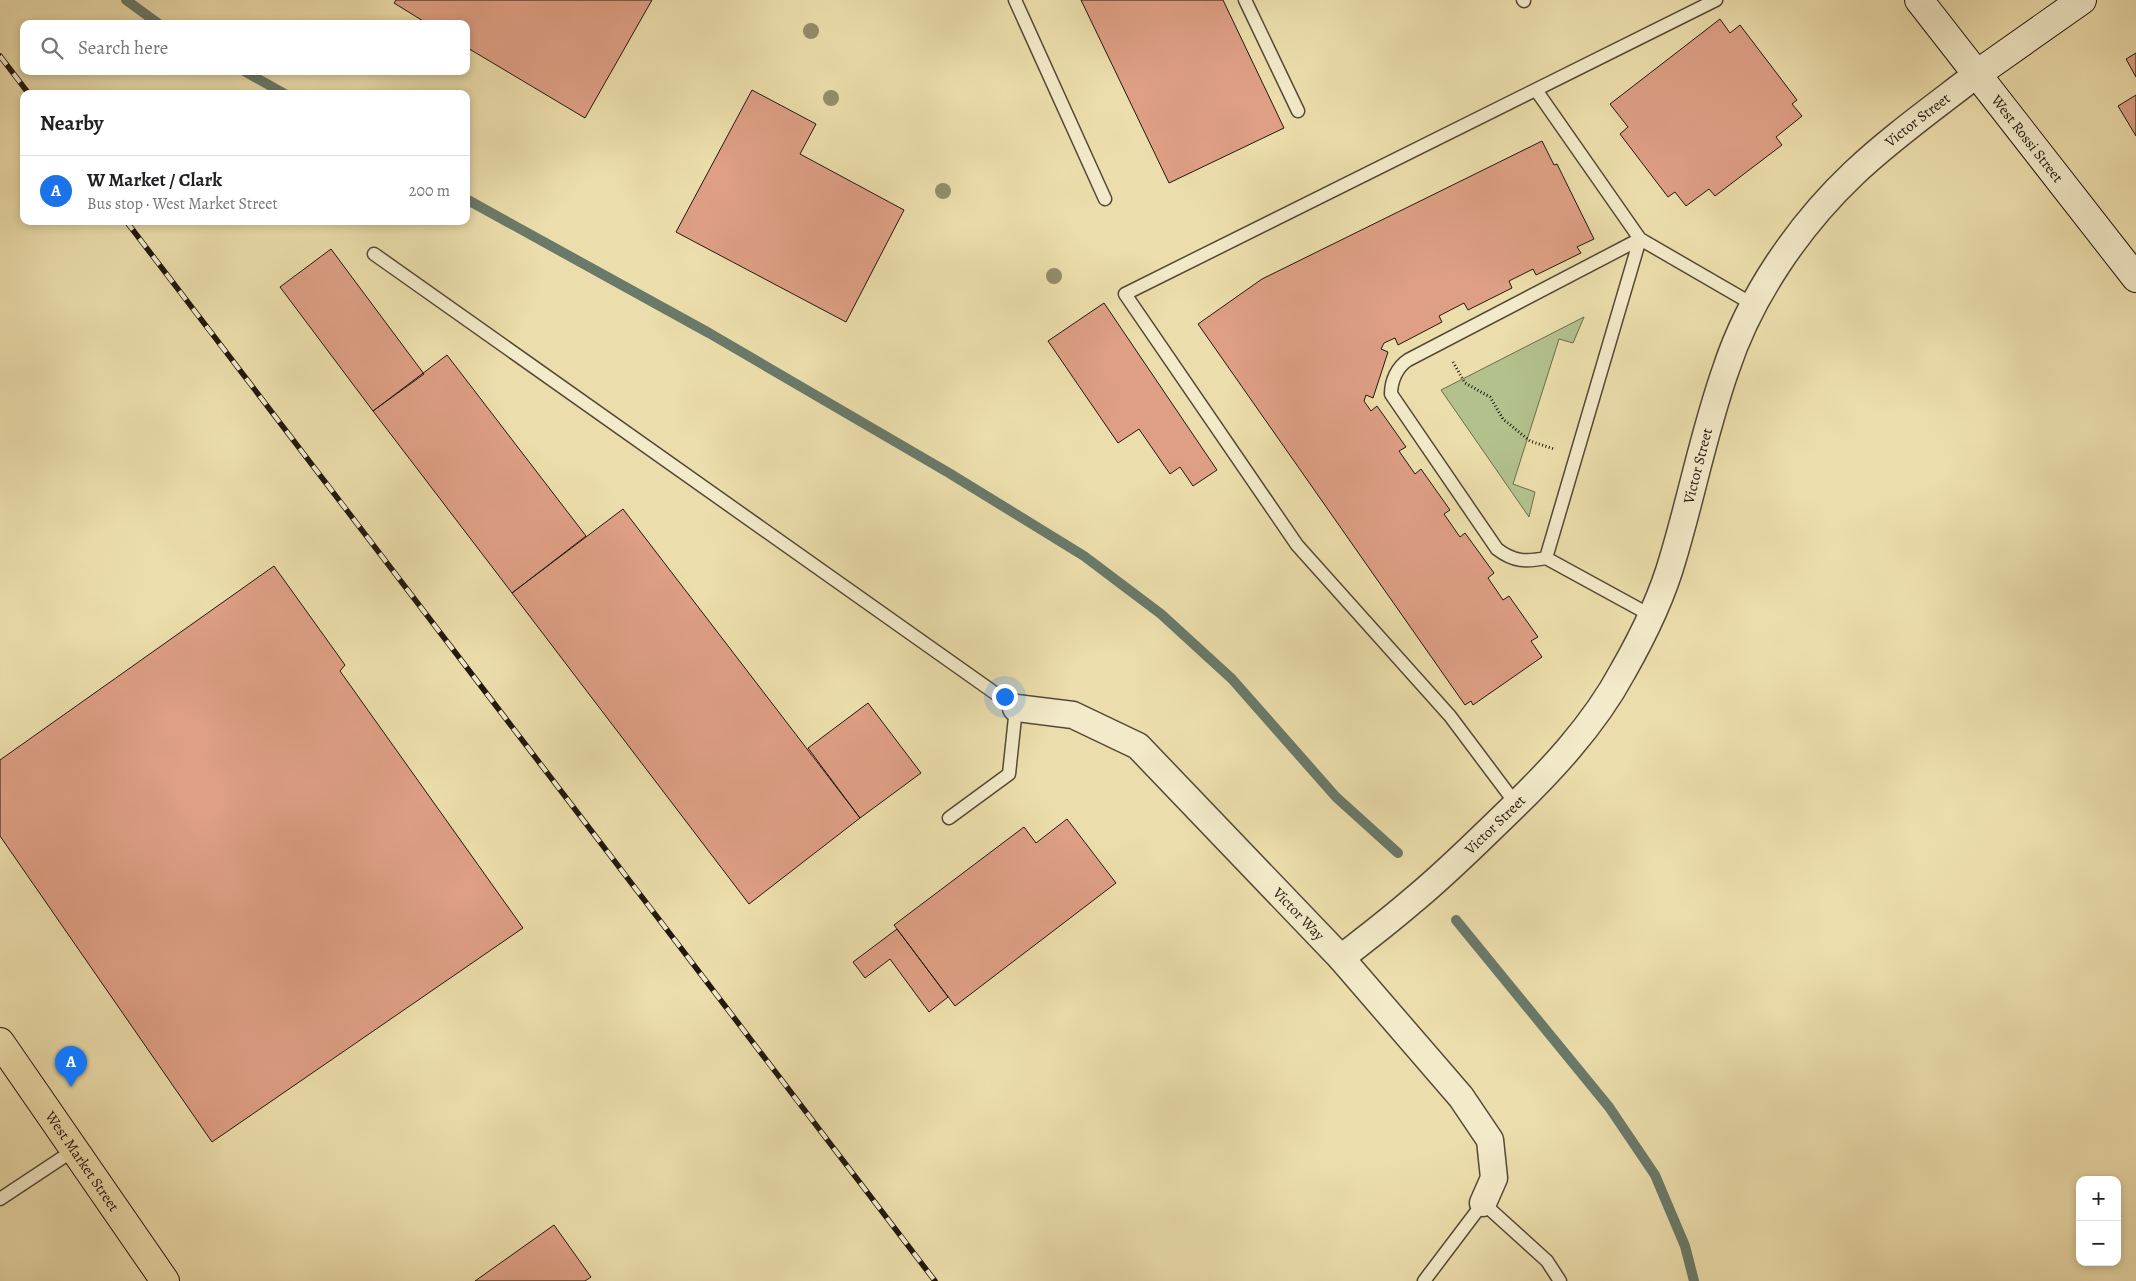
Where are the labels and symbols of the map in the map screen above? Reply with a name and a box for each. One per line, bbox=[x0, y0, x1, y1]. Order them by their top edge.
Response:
street label: Victor Street bbox=[1880, 88, 1954, 152]
street label: West Rossi Street bbox=[1986, 90, 2068, 187]
street label: Victor Street bbox=[1678, 426, 1717, 507]
your location bbox=[992, 684, 1018, 710]
street label: Victor Street bbox=[1460, 791, 1530, 859]
street label: Victor Way bbox=[1268, 882, 1329, 945]
pin: A bbox=[55, 1046, 87, 1087]
street label: West Market Street bbox=[40, 1106, 124, 1215]

